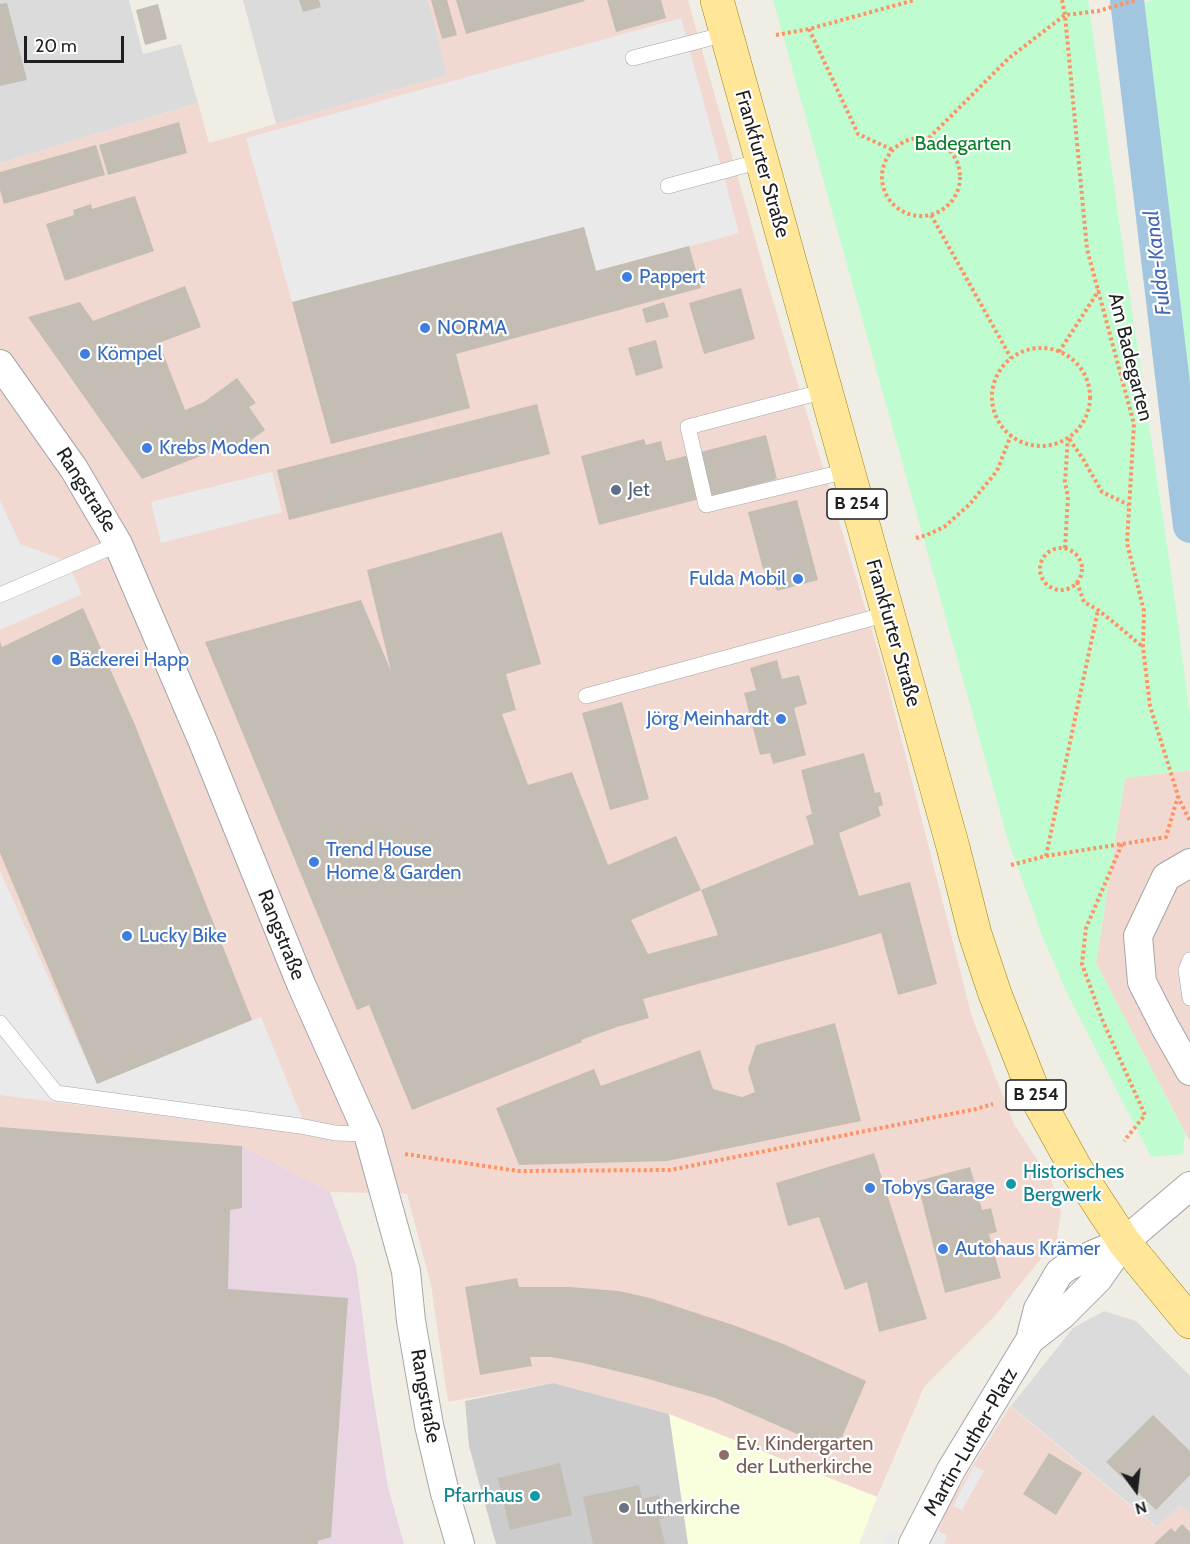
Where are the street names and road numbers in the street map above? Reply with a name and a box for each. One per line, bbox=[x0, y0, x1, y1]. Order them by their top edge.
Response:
street label: Frankfurter Straße bbox=[729, 88, 795, 240]
street label: Am Badegarten bbox=[1102, 290, 1158, 424]
street label: Rangstraße bbox=[51, 443, 121, 537]
road number: B 254 bbox=[827, 489, 887, 519]
street label: Frankfurter Straße bbox=[860, 557, 926, 709]
street label: Rangstraße bbox=[252, 886, 310, 984]
road number: B 254 bbox=[1006, 1080, 1066, 1110]
street label: Rangstraße bbox=[405, 1347, 445, 1445]
street label: Martin-Luther-Platz bbox=[919, 1364, 1023, 1520]

